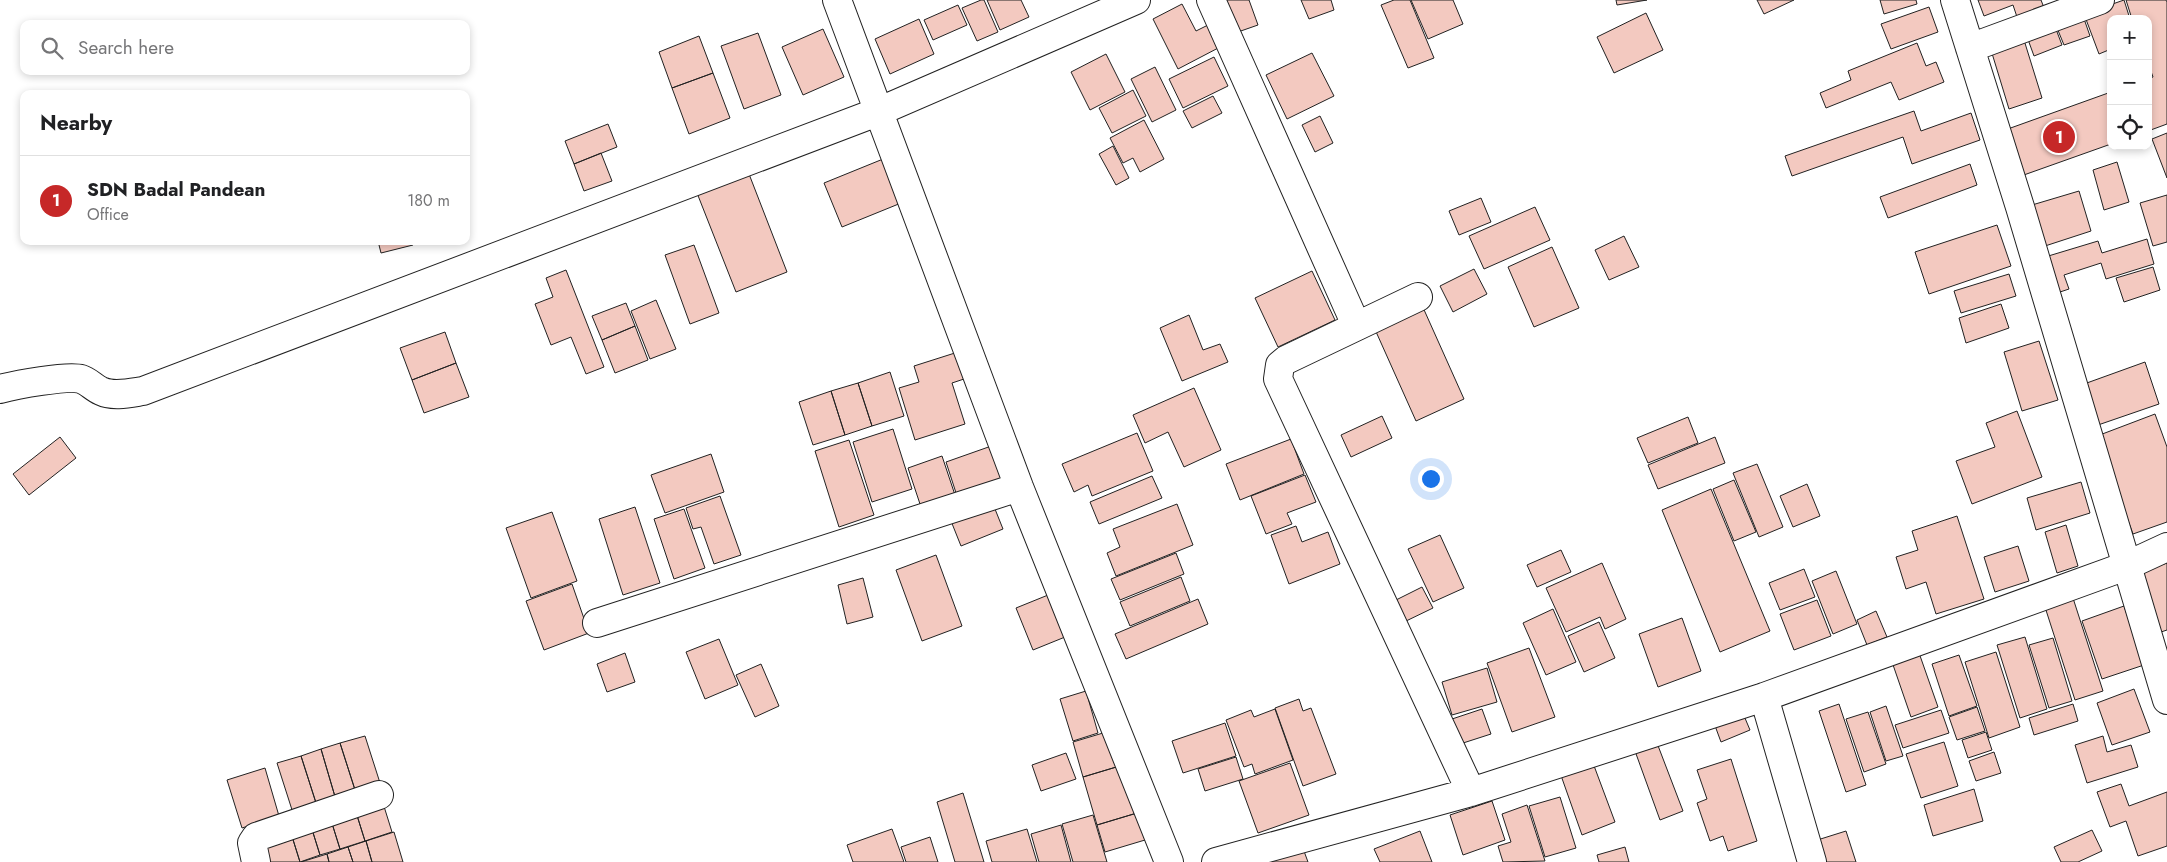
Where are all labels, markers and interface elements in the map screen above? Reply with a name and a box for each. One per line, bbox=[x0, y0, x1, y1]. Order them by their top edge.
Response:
map controls bbox=[2107, 15, 2152, 150]
button: + bbox=[2107, 15, 2152, 60]
search box bbox=[20, 20, 470, 75]
icon: search bbox=[38, 34, 66, 62]
text: Search here bbox=[78, 34, 174, 61]
button: − bbox=[2107, 60, 2152, 105]
button: locate bbox=[2107, 105, 2152, 150]
text: Nearby bbox=[40, 108, 112, 138]
pin: 1 bbox=[2043, 118, 2075, 156]
text: SDN Badal Pandean bbox=[87, 176, 265, 203]
text: 1 bbox=[52, 189, 60, 212]
text: 180 m bbox=[407, 189, 450, 212]
text: Office bbox=[87, 203, 129, 226]
your location bbox=[1418, 466, 1444, 492]

